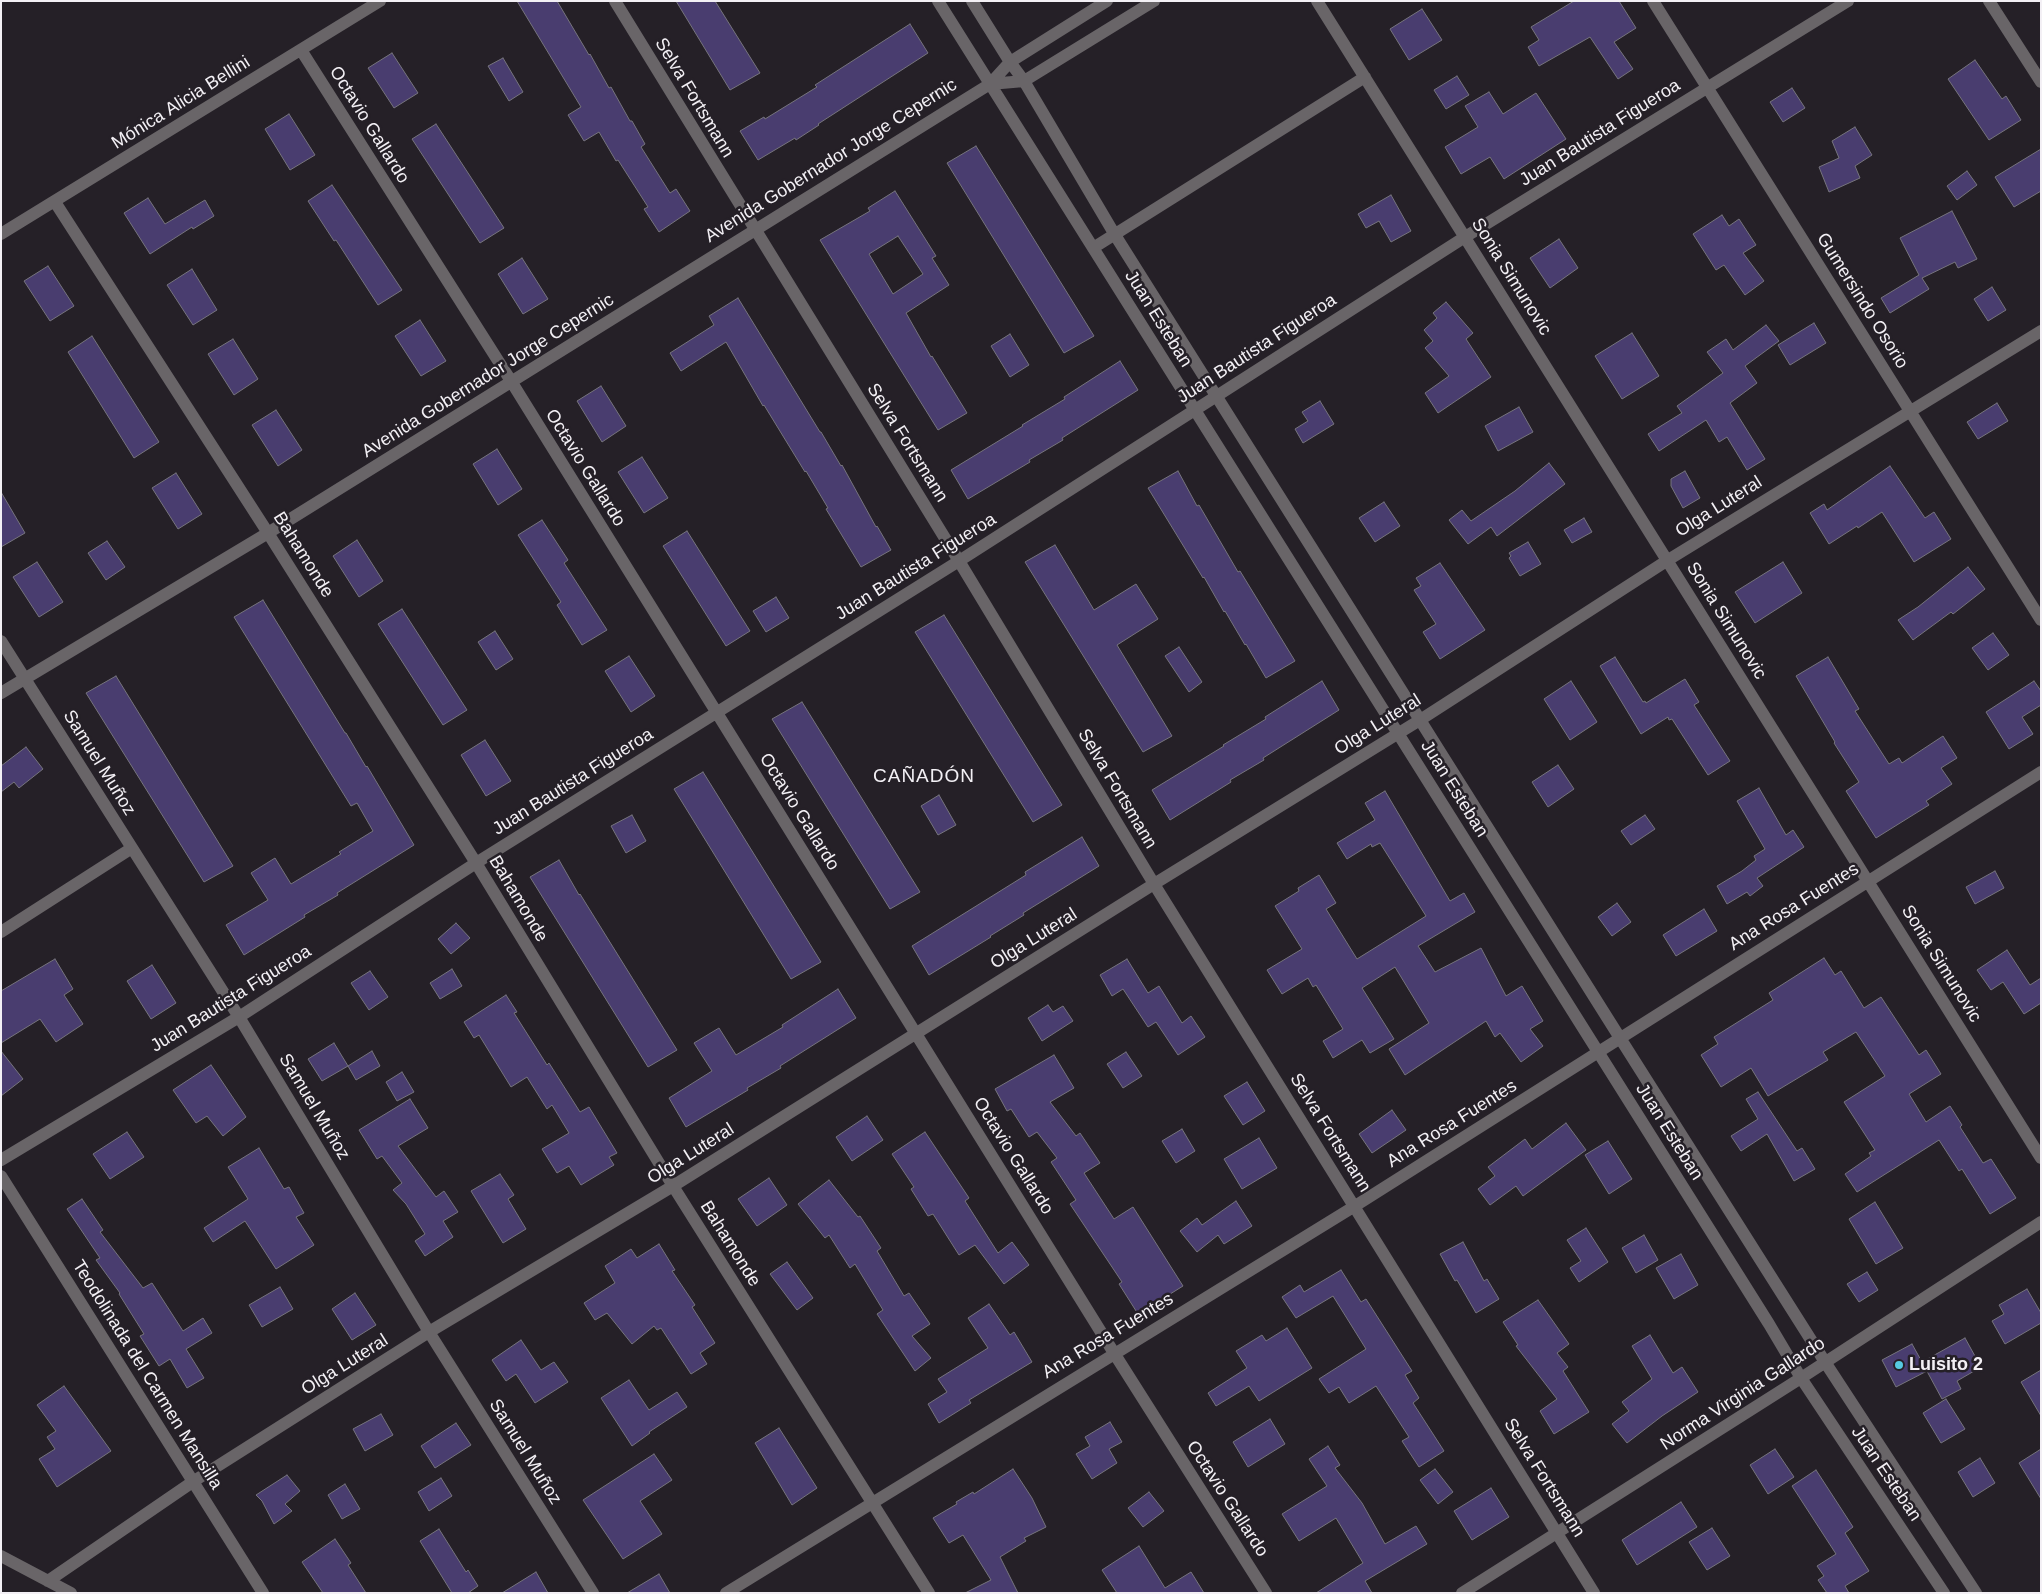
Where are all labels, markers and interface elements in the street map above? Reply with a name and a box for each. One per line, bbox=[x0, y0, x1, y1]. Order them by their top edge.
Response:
street label: Selva Fortsmann bbox=[650, 34, 738, 162]
street label: Mónica Alicia Bellini bbox=[108, 52, 254, 154]
street label: Octavio Gallardo bbox=[324, 62, 414, 188]
street label: Avenida Gobernador Jorge Cepernic bbox=[701, 74, 961, 248]
street label: Juan Bautista Figueroa bbox=[1516, 75, 1684, 191]
street label: Sonia Simunovic bbox=[1466, 214, 1556, 340]
street label: Gumersindo Osorio bbox=[1811, 229, 1913, 373]
street label: Juan Esteban bbox=[1120, 267, 1196, 371]
street label: Avenida Gobernador Jorge Cepernic bbox=[358, 289, 618, 463]
street label: Juan Bautista Figueroa bbox=[1173, 290, 1341, 408]
street label: Selva Fortsmann bbox=[862, 380, 952, 506]
street label: Octavio Gallardo bbox=[540, 405, 630, 531]
street label: Olga Luteral bbox=[1672, 472, 1766, 542]
street label: Bahamonde bbox=[268, 508, 338, 602]
street label: Juan Bautista Figueroa bbox=[832, 509, 1000, 625]
street label: Sonia Simunovic bbox=[1681, 558, 1771, 684]
street label: Olga Luteral bbox=[1331, 690, 1425, 760]
street label: Samuel Muñoz bbox=[58, 706, 140, 820]
street label: Juan Bautista Figueroa bbox=[489, 724, 657, 840]
street label: Selva Fortsmann bbox=[1073, 725, 1161, 853]
street label: Juan Esteban bbox=[1416, 737, 1492, 841]
street label: Octavio Gallardo bbox=[754, 749, 844, 875]
district label: CAÑADÓN bbox=[872, 766, 976, 788]
street label: Bahamonde bbox=[484, 852, 552, 946]
street label: Ana Rosa Fuentes bbox=[1725, 858, 1863, 956]
street label: Sonia Simunovic bbox=[1896, 901, 1986, 1027]
street label: Olga Luteral bbox=[987, 904, 1081, 974]
street label: Juan Bautista Figueroa bbox=[147, 941, 315, 1057]
street label: Samuel Muñoz bbox=[274, 1050, 354, 1164]
street label: Selva Fortsmann bbox=[1285, 1070, 1375, 1196]
street label: Ana Rosa Fuentes bbox=[1383, 1075, 1521, 1173]
street label: Juan Esteban bbox=[1631, 1080, 1707, 1184]
street label: Octavio Gallardo bbox=[968, 1093, 1058, 1219]
street label: Olga Luteral bbox=[644, 1119, 738, 1189]
street label: Bahamonde bbox=[695, 1197, 765, 1291]
street label: Teodolinada del Carmen Mansilla bbox=[67, 1256, 227, 1494]
street label: Ana Rosa Fuentes bbox=[1039, 1288, 1177, 1384]
street label: Olga Luteral bbox=[298, 1330, 392, 1400]
street label: Norma Virginia Gallardo bbox=[1657, 1333, 1829, 1455]
place label: Luisito 2 bbox=[1909, 1354, 1983, 1376]
marker: Luisito 2 bbox=[1893, 1359, 1905, 1371]
street label: Samuel Muñoz bbox=[484, 1395, 566, 1509]
street label: Selva Fortsmann bbox=[1499, 1415, 1589, 1541]
street label: Juan Esteban bbox=[1846, 1422, 1926, 1526]
street label: Octavio Gallardo bbox=[1181, 1437, 1273, 1561]

